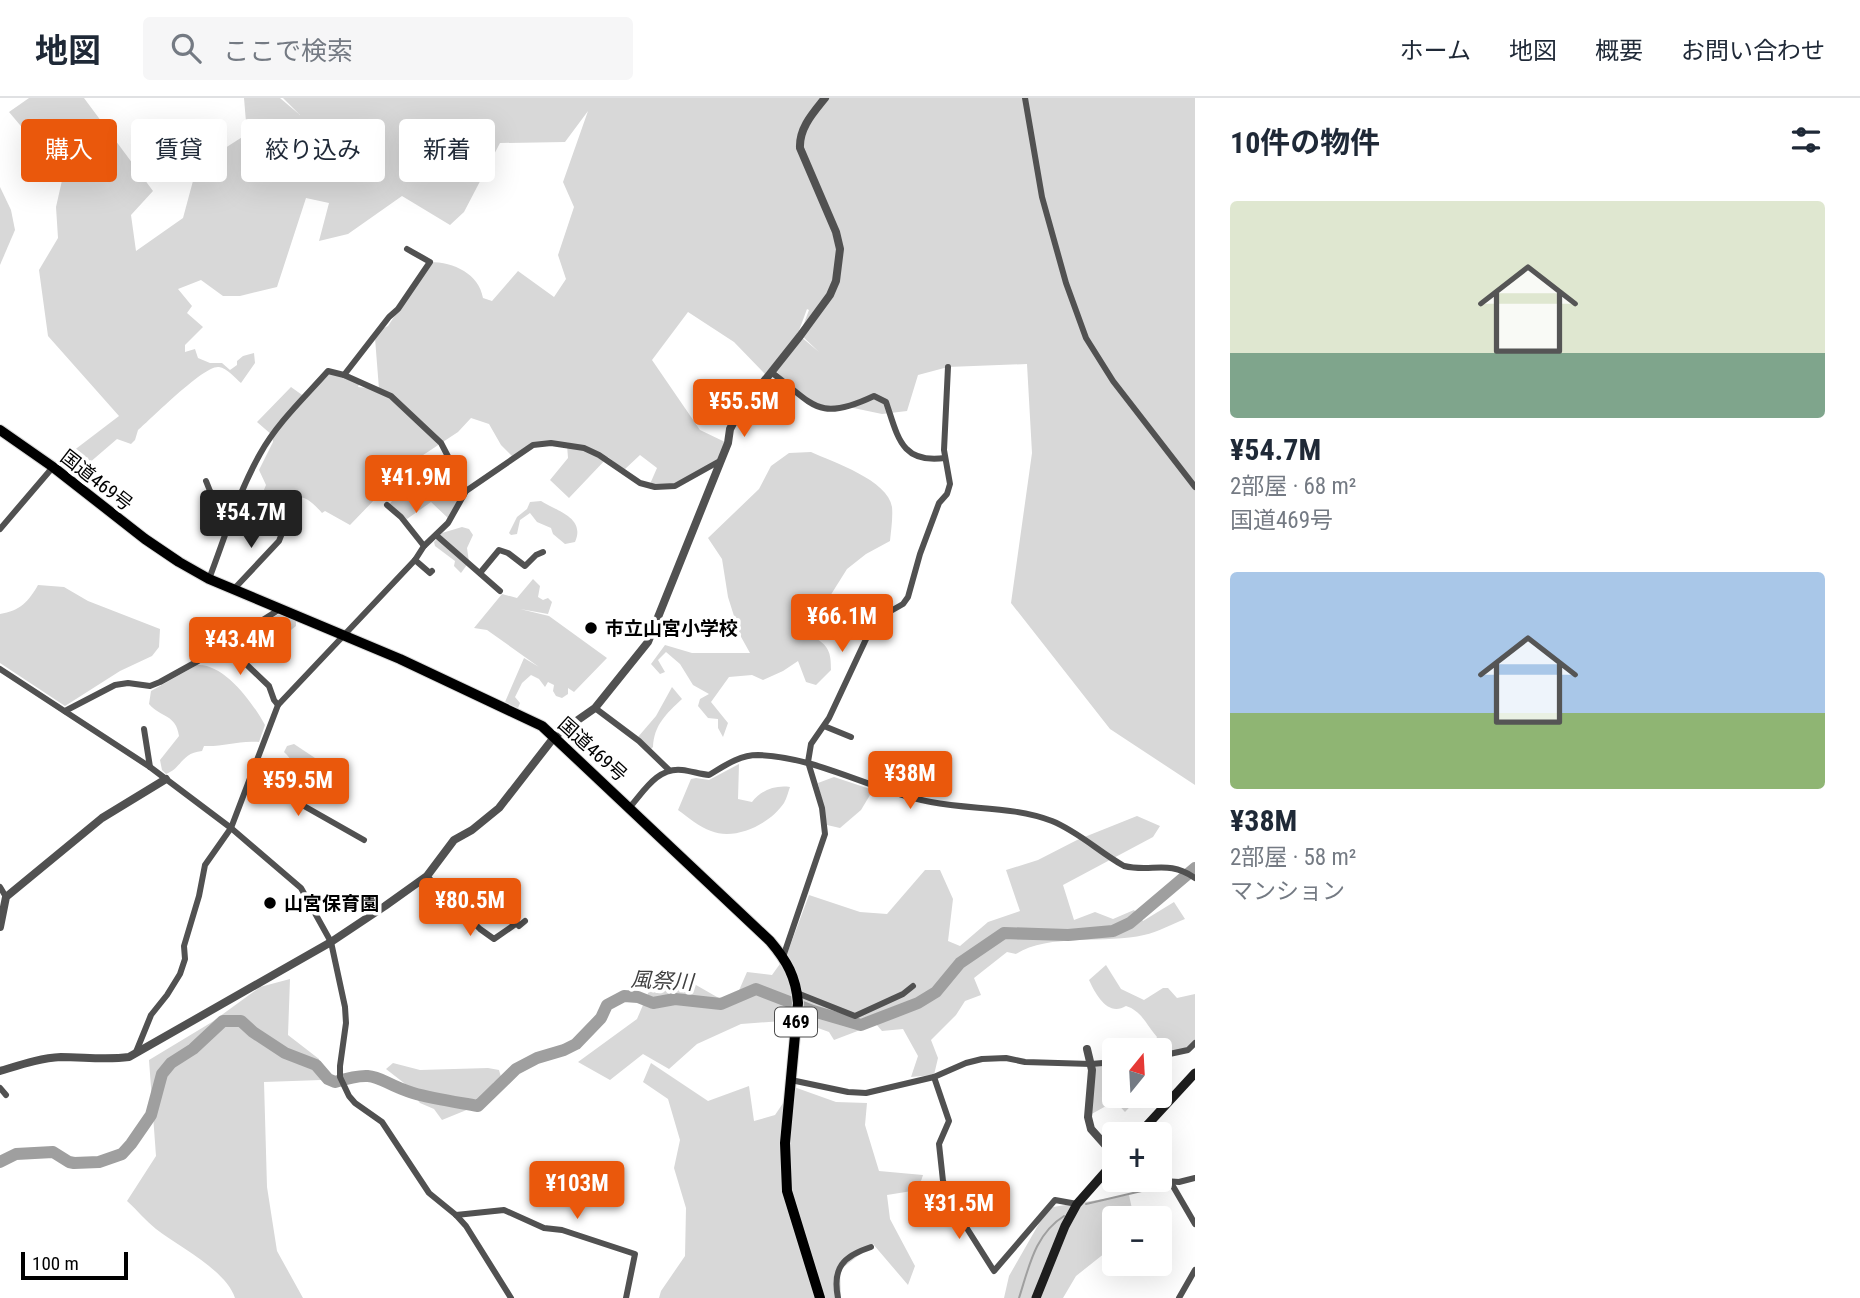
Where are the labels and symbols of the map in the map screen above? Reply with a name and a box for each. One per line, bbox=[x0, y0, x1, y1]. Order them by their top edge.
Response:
pin: ¥55.5M bbox=[687, 380, 801, 439]
street label: 国道469号 bbox=[56, 445, 137, 516]
pin: ¥41.9M bbox=[359, 456, 473, 515]
pin: ¥54.7M bbox=[194, 490, 308, 550]
pin: ¥66.1M bbox=[785, 594, 899, 654]
place label: 市立山宮小学校 bbox=[605, 617, 738, 640]
pin: ¥43.4M bbox=[183, 618, 297, 677]
marker: 市立山宮小学校 bbox=[583, 620, 599, 636]
street label: 国道469号 bbox=[553, 712, 632, 786]
pin: ¥38M bbox=[869, 752, 951, 811]
pin: ¥59.5M bbox=[241, 758, 355, 818]
pin: ¥80.5M bbox=[413, 878, 527, 938]
place label: 山宮保育園 bbox=[284, 892, 379, 915]
marker: 山宮保育園 bbox=[262, 895, 278, 911]
water label: 風祭川 bbox=[630, 967, 696, 995]
road number: 469 bbox=[775, 1007, 817, 1037]
north arrow bbox=[1102, 1038, 1172, 1108]
pin: ¥103M bbox=[528, 1162, 626, 1221]
pin: ¥31.5M bbox=[902, 1182, 1016, 1241]
scale bar bbox=[21, 1249, 128, 1281]

